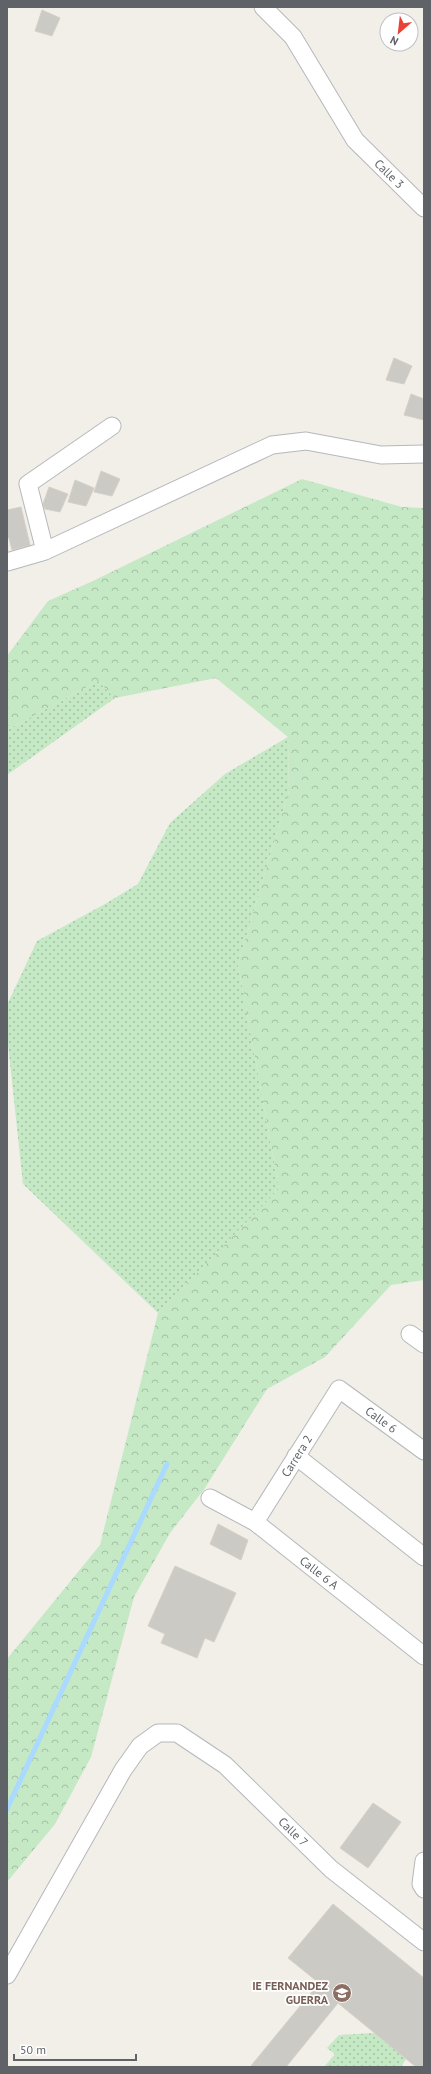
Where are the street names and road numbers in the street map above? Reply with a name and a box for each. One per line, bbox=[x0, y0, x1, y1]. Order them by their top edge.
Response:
street label: Calle 3 bbox=[371, 156, 407, 191]
street label: Calle 6 bbox=[363, 1403, 400, 1436]
street label: Carrera 2 bbox=[278, 1432, 315, 1479]
street label: Calle 6 A bbox=[297, 1553, 342, 1592]
street label: Calle 7 bbox=[275, 1814, 311, 1849]

